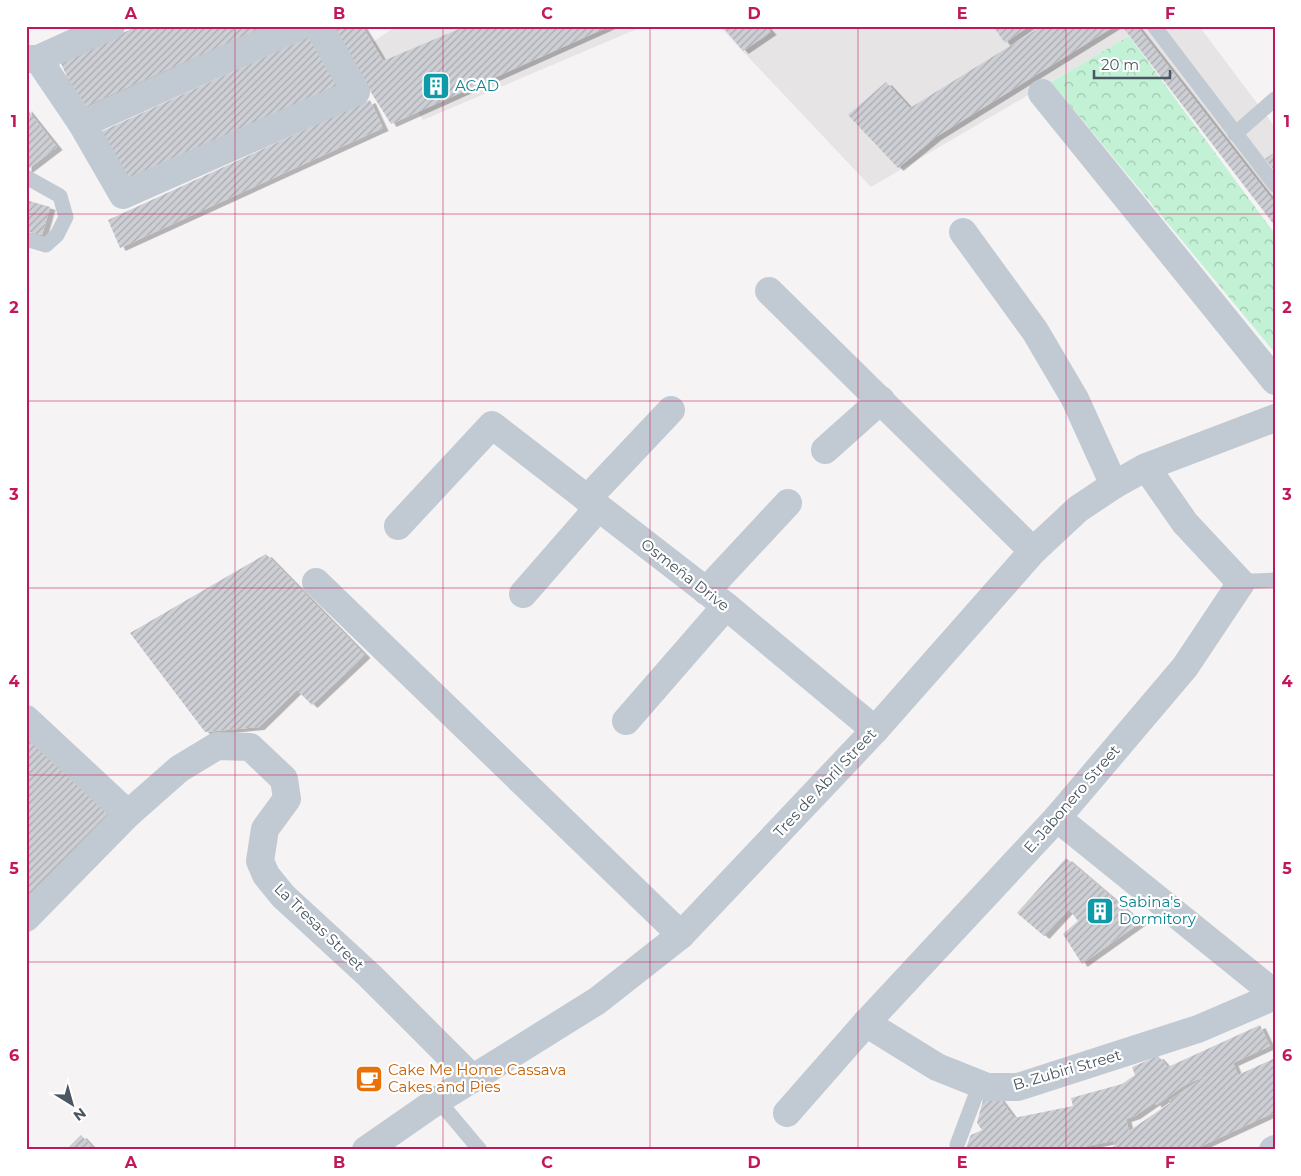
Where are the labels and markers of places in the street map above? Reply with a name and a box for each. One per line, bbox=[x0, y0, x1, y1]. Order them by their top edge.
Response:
building icon: ACAD bbox=[421, 71, 451, 101]
place label: ACAD bbox=[455, 76, 499, 95]
place label: Sabina's Dormitory bbox=[1119, 892, 1197, 928]
building icon: Sabina's Dormitory bbox=[1085, 896, 1115, 926]
place label: Cake Me Home Cassava Cakes and Pies bbox=[388, 1060, 566, 1096]
cafe icon: Cake Me Home Cassava Cakes and Pies bbox=[354, 1064, 384, 1094]

